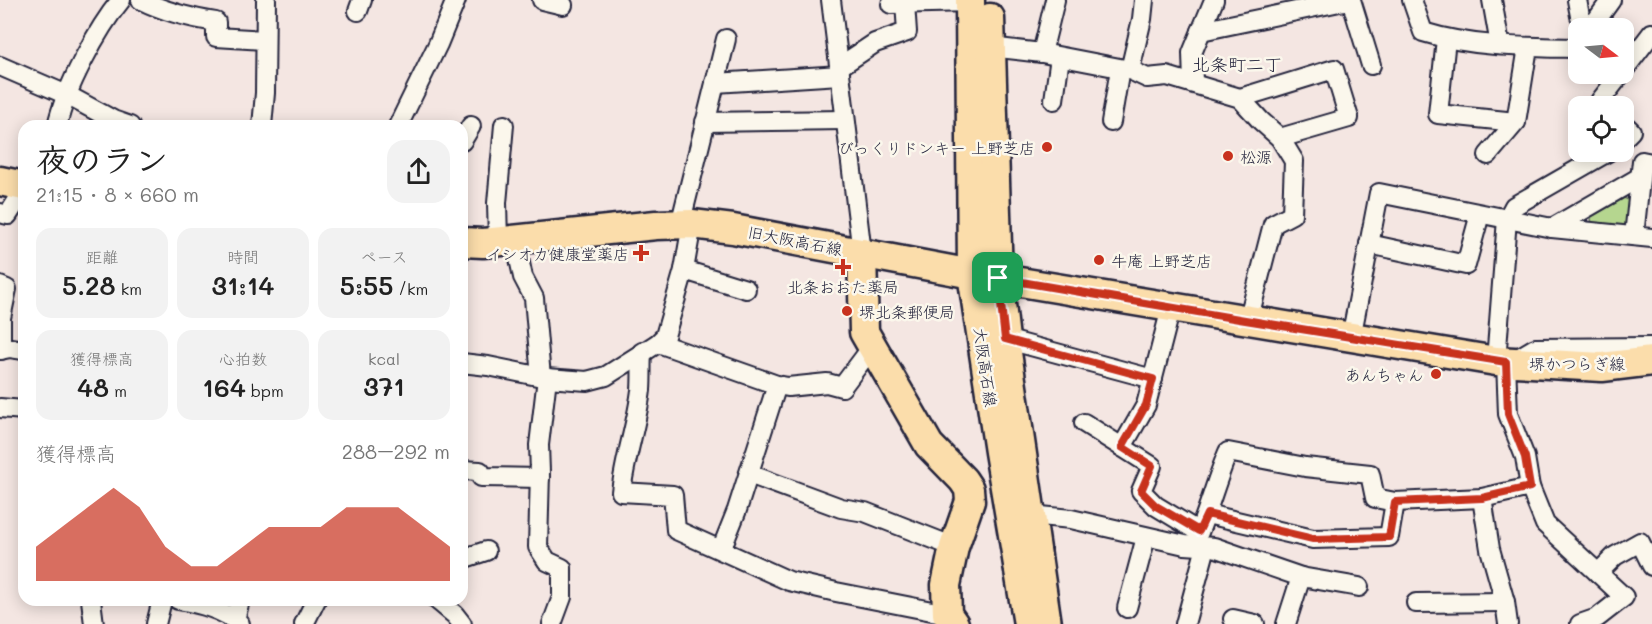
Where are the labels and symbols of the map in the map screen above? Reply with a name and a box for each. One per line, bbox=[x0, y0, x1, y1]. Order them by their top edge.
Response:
north arrow bbox=[1568, 18, 1634, 84]
district label: 北条町二丁 bbox=[1192, 52, 1282, 76]
place label: びっくりドンキー 上野芝店 bbox=[838, 137, 1035, 158]
marker: びっくりドンキー 上野芝店 bbox=[1040, 140, 1054, 154]
place label: 松源 bbox=[1240, 146, 1272, 167]
marker: 松源 bbox=[1221, 149, 1235, 163]
street label: 旧大阪高石線 bbox=[746, 221, 844, 259]
place label: イシオカ健康堂薬店 bbox=[486, 243, 629, 264]
marker: イシオカ健康堂薬店 bbox=[634, 246, 648, 260]
place label: 牛庵 上野芝店 bbox=[1111, 250, 1212, 271]
pin bbox=[972, 252, 1023, 303]
marker: 牛庵 上野芝店 bbox=[1092, 253, 1106, 267]
marker: 北条おおた薬局 bbox=[836, 260, 850, 274]
place label: 北条おおた薬局 bbox=[787, 276, 899, 297]
place label: 堺北条郵便局 bbox=[859, 301, 955, 322]
marker: 堺北条郵便局 bbox=[840, 304, 854, 318]
street label: 大阪高石線 bbox=[970, 326, 1002, 408]
street label: 堺かつらぎ線 bbox=[1529, 353, 1625, 374]
place label: あんちゃん bbox=[1345, 364, 1424, 385]
marker: あんちゃん bbox=[1429, 367, 1443, 381]

